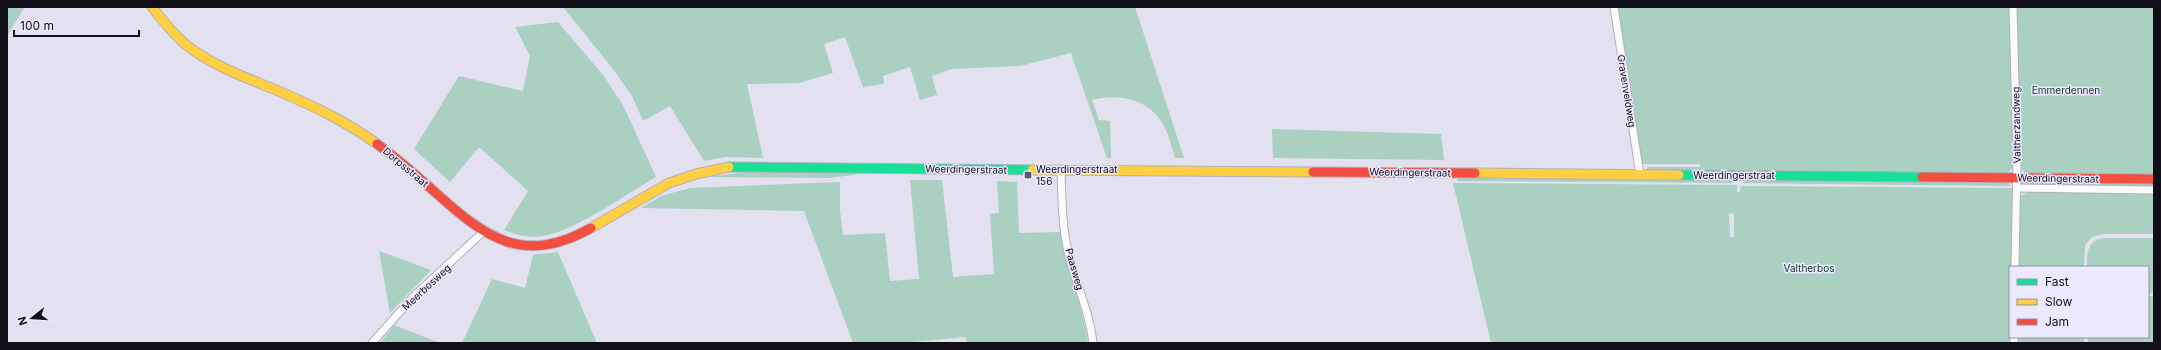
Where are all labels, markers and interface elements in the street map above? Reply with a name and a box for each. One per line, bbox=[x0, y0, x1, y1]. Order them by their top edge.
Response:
scale bar bbox=[14, 12, 139, 38]
text: 100 m bbox=[20, 18, 54, 33]
street label: Gravenveldweg bbox=[1615, 54, 1639, 128]
park label: Emmerdennen bbox=[2032, 84, 2100, 96]
street label: Valtherzandweg bbox=[2009, 87, 2023, 163]
street label: Dorpsstraat bbox=[381, 145, 432, 190]
street label: Weerdingerstraat bbox=[925, 162, 1008, 176]
place label: Weerdingerstraat 156 bbox=[1036, 163, 1118, 187]
street label: Weerdingerstraat bbox=[1369, 165, 1452, 179]
street label: Weerdingerstraat bbox=[1693, 169, 1776, 181]
marker: Weerdingerstraat 156 bbox=[1023, 170, 1033, 180]
street label: Weerdingerstraat bbox=[2017, 171, 2100, 185]
street label: Paasweg bbox=[1063, 247, 1087, 291]
street label: Meerbosweg bbox=[399, 261, 453, 313]
park label: Valtherbos bbox=[1784, 262, 1834, 274]
legend bbox=[2009, 266, 2149, 338]
text: Fast bbox=[2045, 274, 2069, 289]
text: Slow bbox=[2045, 294, 2073, 309]
north arrow bbox=[12, 298, 52, 338]
text: Jam bbox=[2045, 314, 2069, 329]
text: N bbox=[15, 315, 30, 327]

